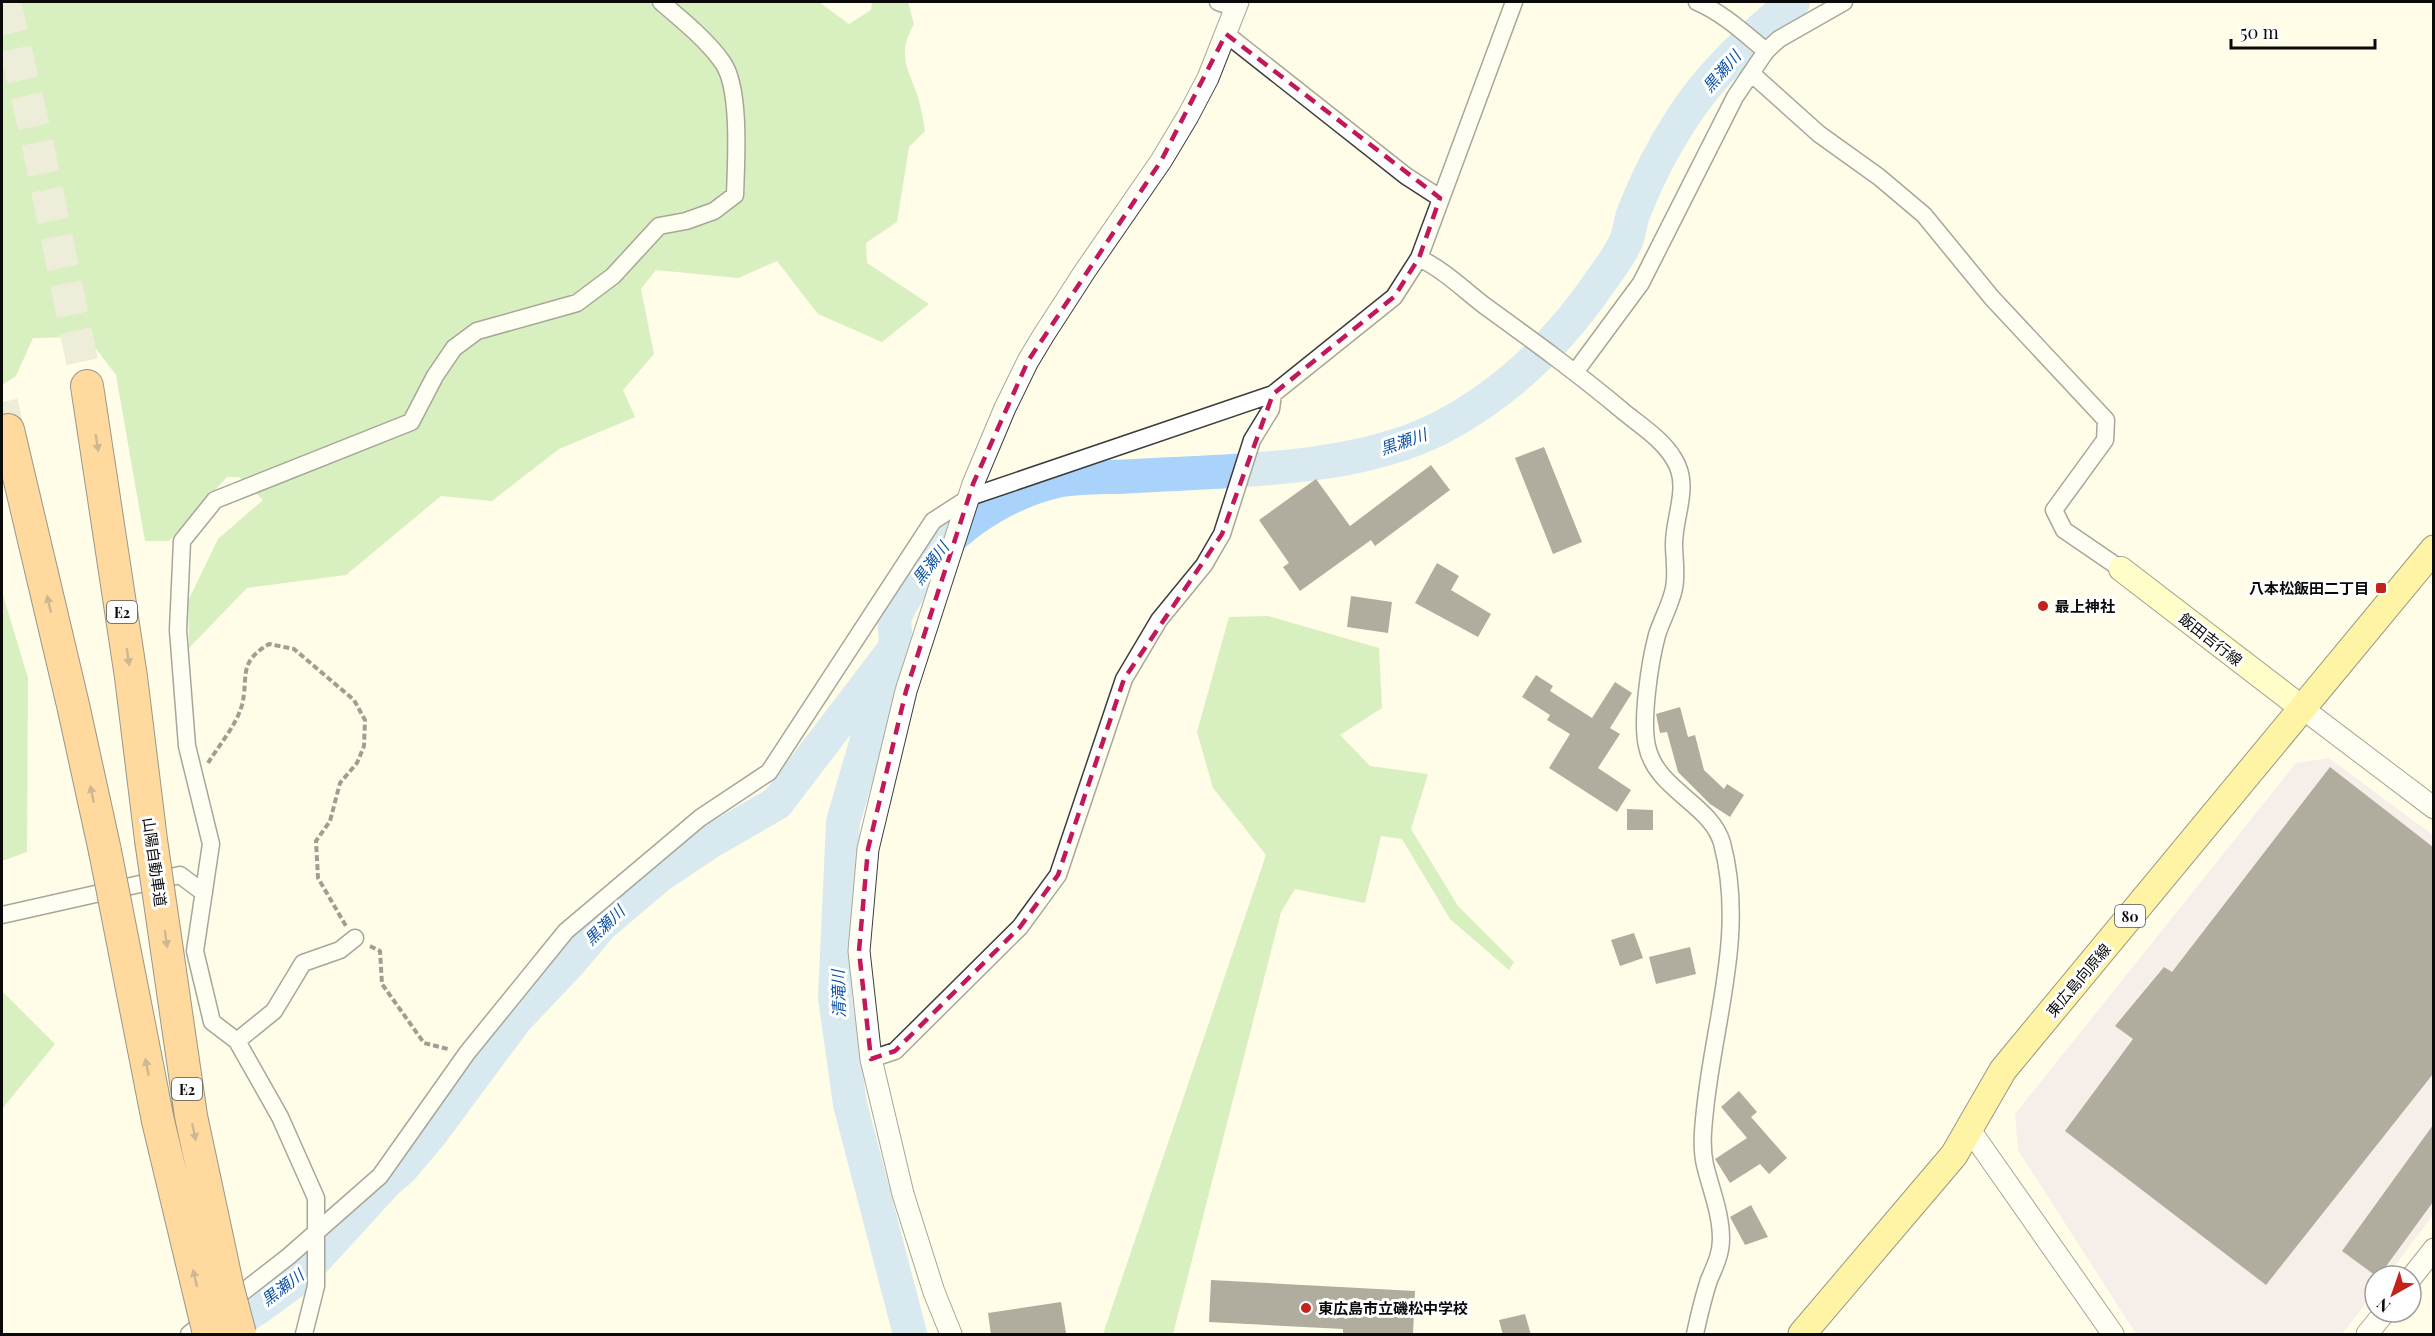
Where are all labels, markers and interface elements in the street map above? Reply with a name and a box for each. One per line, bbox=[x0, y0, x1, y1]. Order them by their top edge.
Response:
scale bar bbox=[2231, 12, 2375, 50]
text: 50 m bbox=[2240, 20, 2279, 44]
water label: 黒瀬川 bbox=[1697, 44, 1746, 96]
water label: 黒瀬川 bbox=[1377, 423, 1431, 459]
one-way arrow bbox=[92, 434, 101, 453]
water label: 黒瀬川 bbox=[907, 536, 954, 588]
place label: 八本松飯田二丁目 bbox=[2249, 578, 2369, 598]
marker: 八本松飯田二丁目 bbox=[2374, 581, 2388, 595]
one-way arrow bbox=[44, 594, 54, 613]
place label: 最上神社 bbox=[2055, 596, 2115, 616]
marker: 最上神社 bbox=[2036, 599, 2050, 613]
road number: E2 bbox=[107, 601, 137, 623]
street label: 飯田吉行線 bbox=[2175, 608, 2247, 670]
one-way arrow bbox=[124, 648, 133, 667]
one-way arrow bbox=[87, 785, 97, 803]
street label: 山陽自動車道 bbox=[139, 816, 171, 908]
water label: 黒瀬川 bbox=[579, 899, 630, 949]
road number: 80 bbox=[2115, 905, 2145, 927]
one-way arrow bbox=[161, 930, 170, 949]
street label: 東広島向原線 bbox=[2041, 939, 2115, 1021]
water label: 清滝川 bbox=[827, 968, 849, 1018]
one-way arrow bbox=[142, 1058, 151, 1077]
road number: E2 bbox=[172, 1078, 202, 1100]
one-way arrow bbox=[190, 1123, 200, 1141]
water label: 黒瀬川 bbox=[257, 1263, 309, 1310]
north arrow bbox=[2363, 1264, 2423, 1324]
one-way arrow bbox=[189, 1269, 199, 1287]
text: N bbox=[2372, 1294, 2394, 1318]
place label: 東広島市立磯松中学校 bbox=[1318, 1298, 1468, 1318]
marker: 東広島市立磯松中学校 bbox=[1299, 1301, 1313, 1315]

